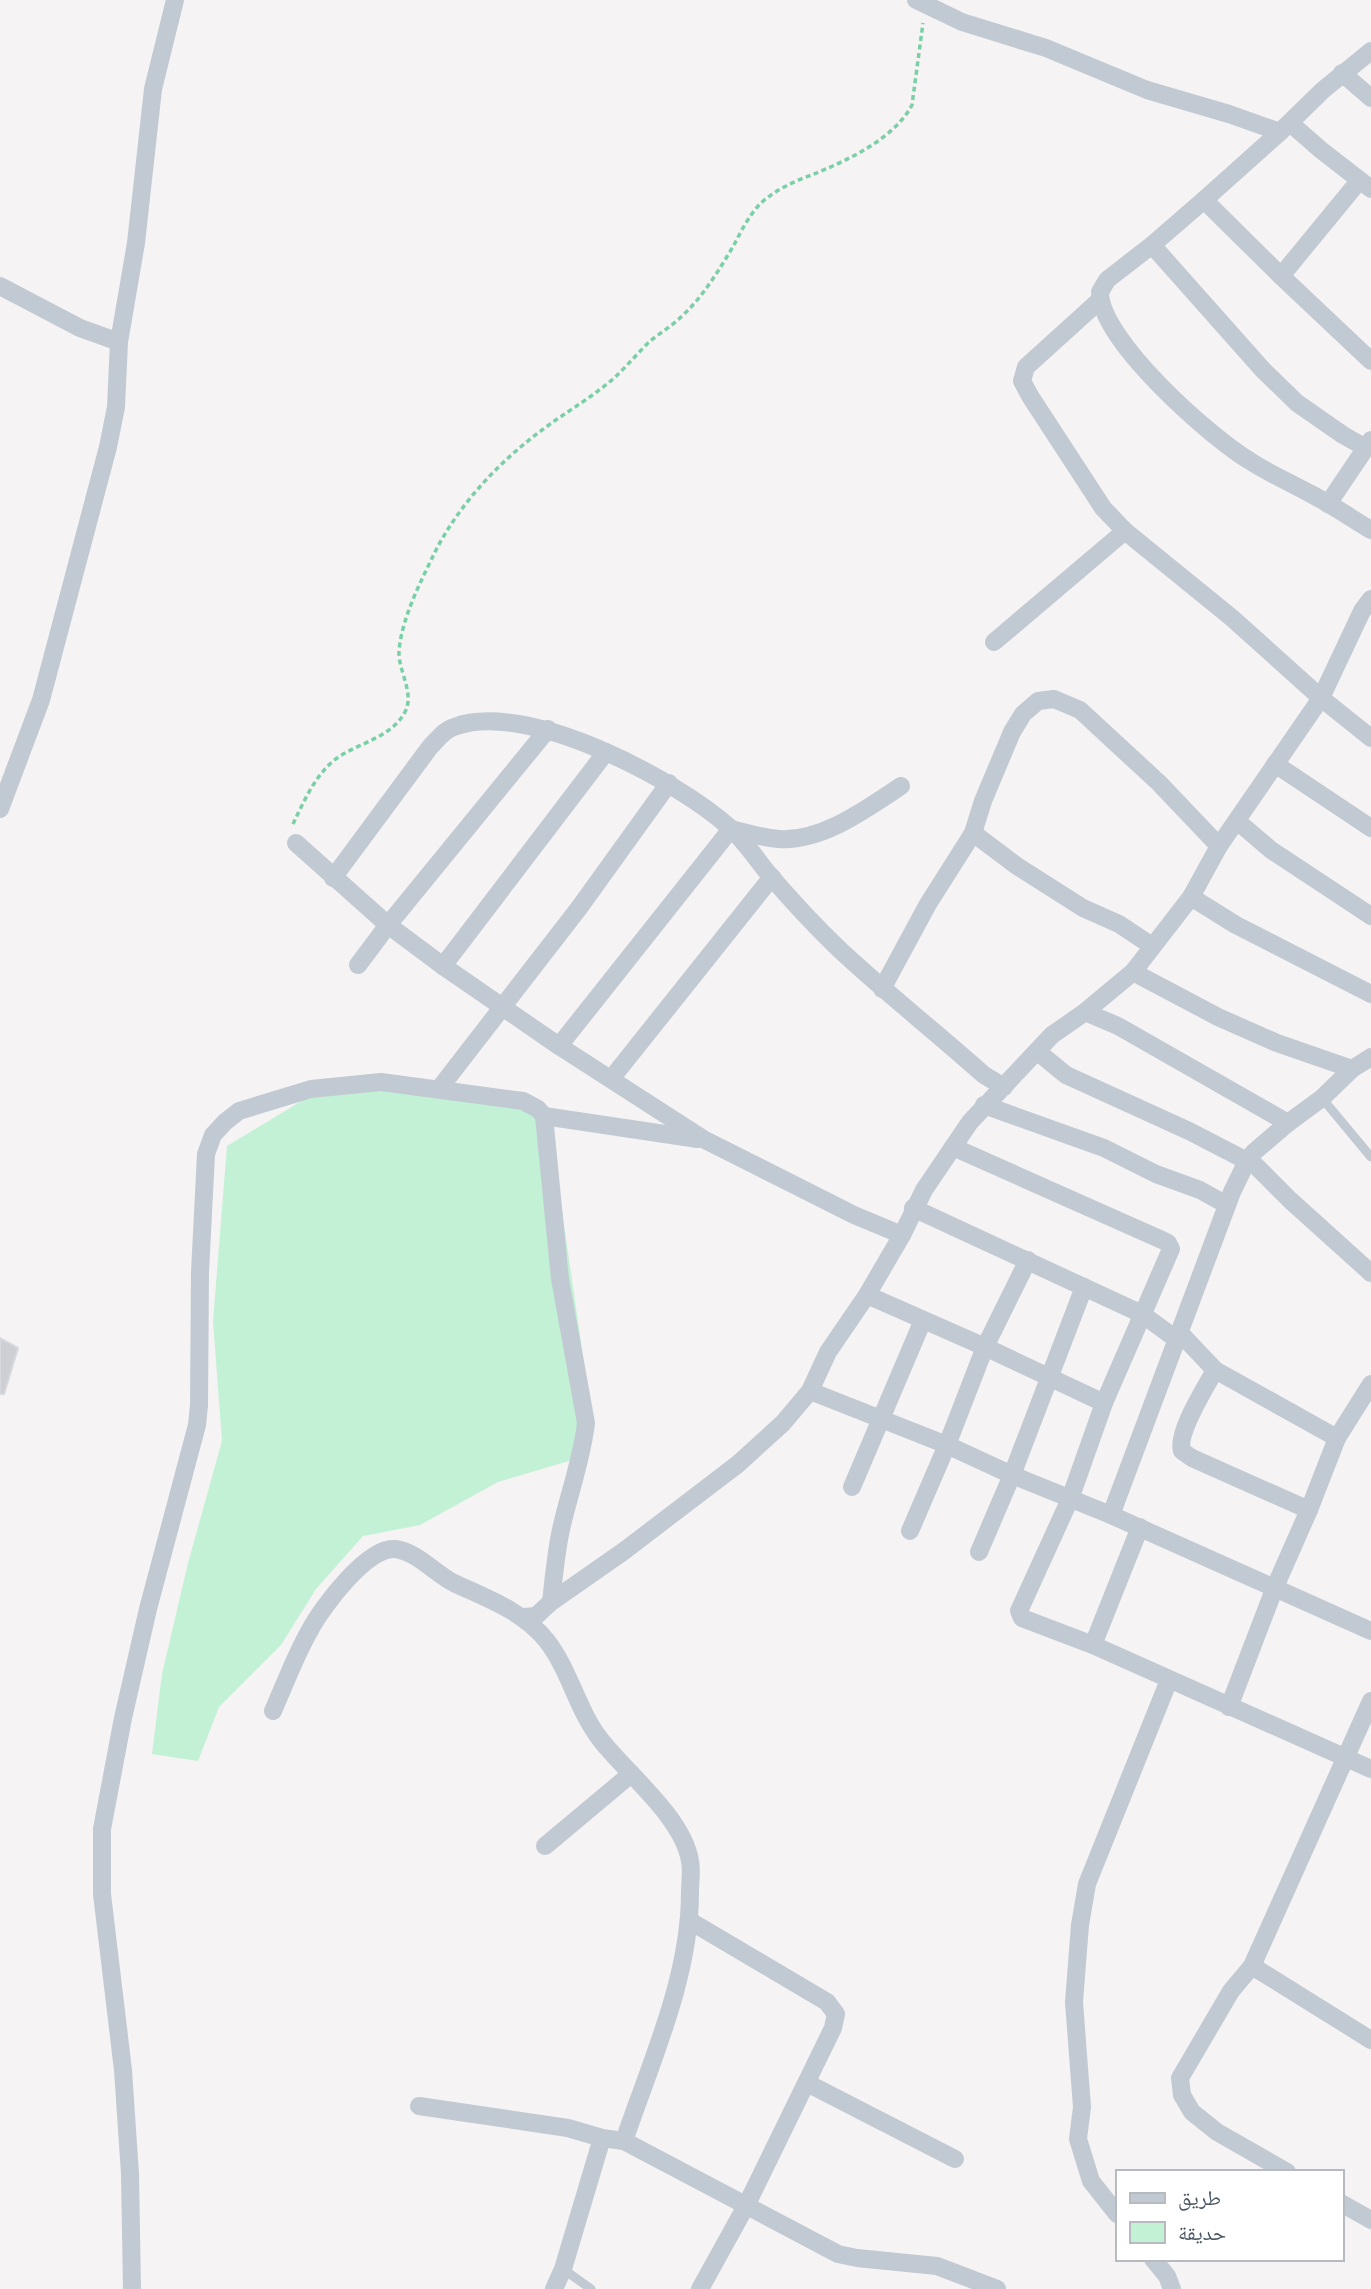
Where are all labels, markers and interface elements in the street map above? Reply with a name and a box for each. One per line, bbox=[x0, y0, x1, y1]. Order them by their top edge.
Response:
legend bbox=[1116, 2170, 1343, 2261]
text: طريق bbox=[1178, 2183, 1221, 2211]
text: حديقة bbox=[1178, 2218, 1226, 2246]

